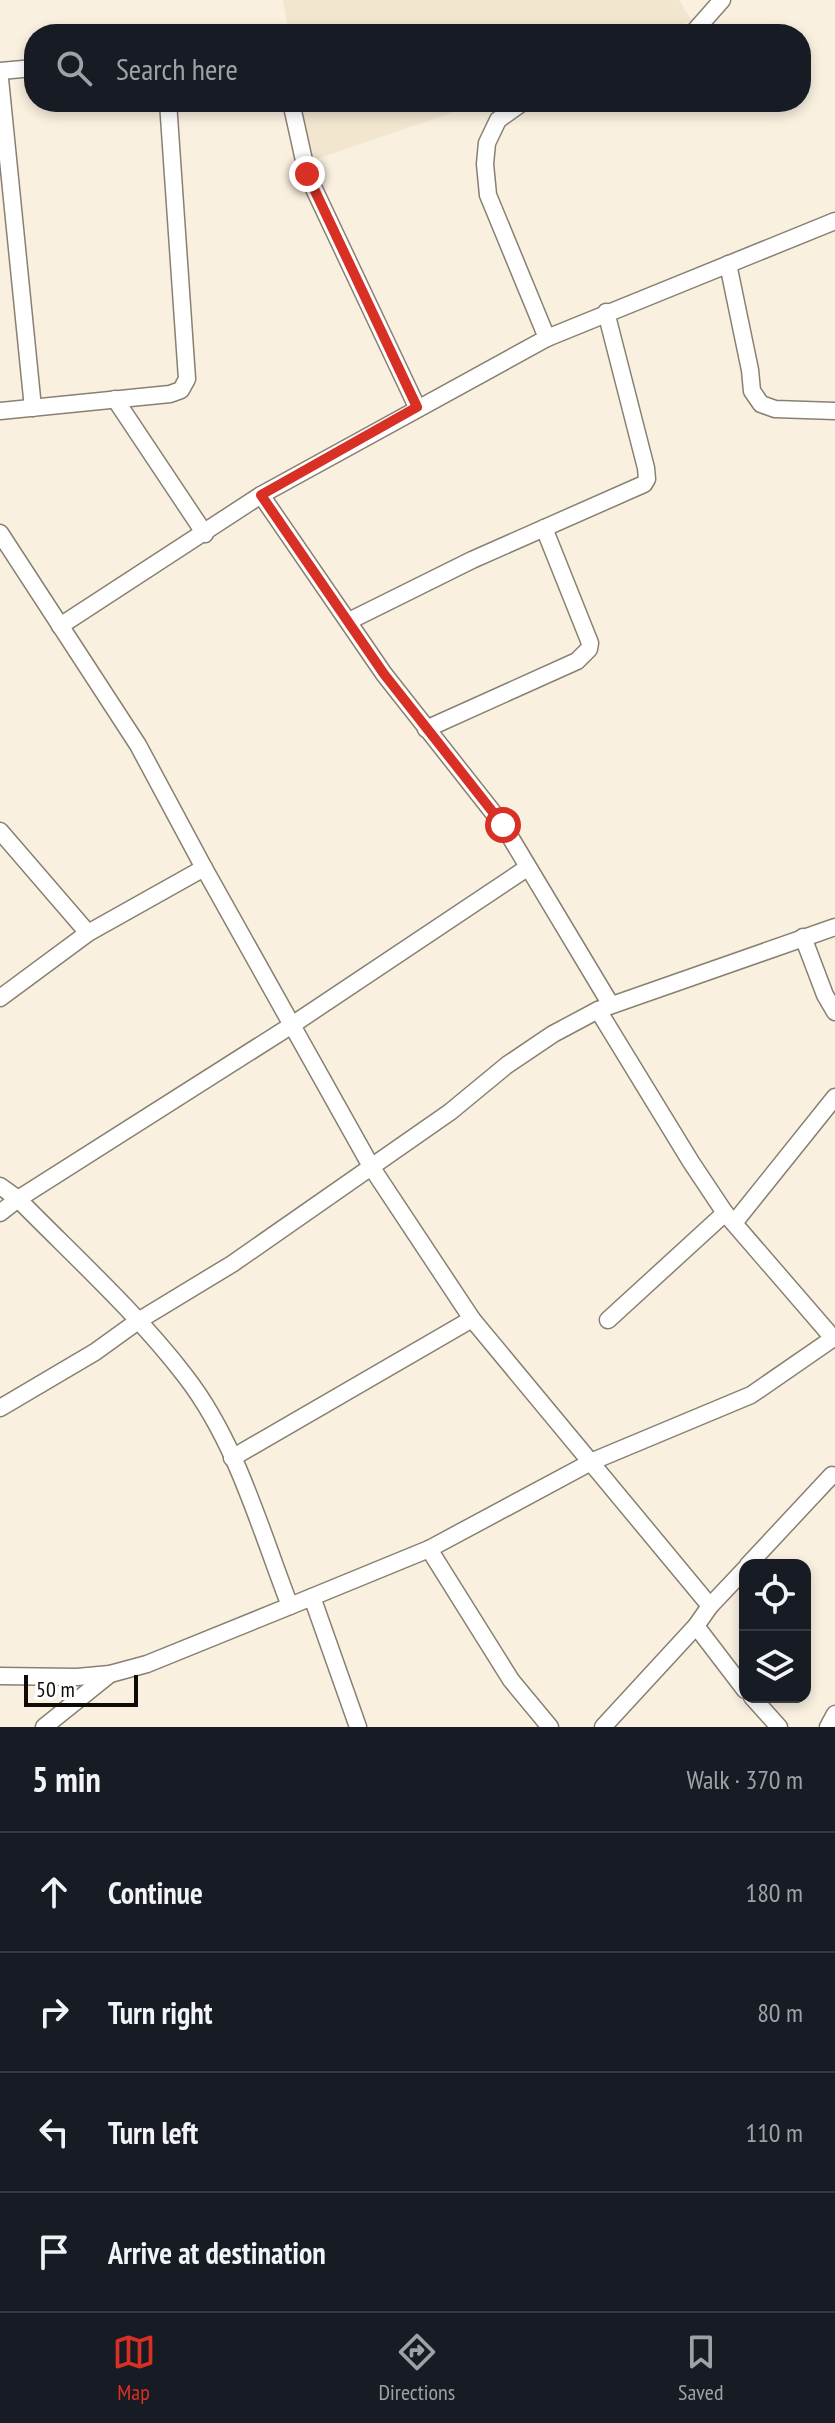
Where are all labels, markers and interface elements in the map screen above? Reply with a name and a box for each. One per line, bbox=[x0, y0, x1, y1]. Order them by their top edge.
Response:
search box bbox=[24, 24, 811, 112]
icon: search bbox=[52, 46, 96, 90]
text: Search here bbox=[116, 49, 238, 88]
route end bbox=[289, 156, 325, 192]
route start bbox=[485, 807, 521, 843]
map controls bbox=[739, 1559, 811, 1703]
button: locate bbox=[739, 1559, 811, 1631]
button: layers bbox=[739, 1631, 811, 1703]
scale bar bbox=[24, 1671, 138, 1707]
text: 50 m bbox=[36, 1675, 75, 1703]
text: 5 min bbox=[32, 1757, 101, 1801]
text: Walk · 370 m bbox=[686, 1763, 803, 1796]
icon: ahead bbox=[32, 1870, 76, 1914]
text: Continue bbox=[108, 1873, 203, 1912]
text: 180 m bbox=[745, 1876, 803, 1909]
icon: right bbox=[32, 1990, 76, 2034]
text: Turn right bbox=[108, 1993, 212, 2032]
text: 80 m bbox=[757, 1996, 803, 2029]
icon: left bbox=[32, 2110, 76, 2154]
text: Turn left bbox=[108, 2113, 198, 2152]
text: 110 m bbox=[745, 2116, 803, 2149]
icon: arrive bbox=[32, 2230, 76, 2274]
text: Arrive at destination bbox=[108, 2233, 326, 2272]
tab: Map bbox=[112, 2330, 156, 2406]
tab: Directions bbox=[379, 2330, 455, 2406]
tab: Saved bbox=[678, 2330, 723, 2406]

